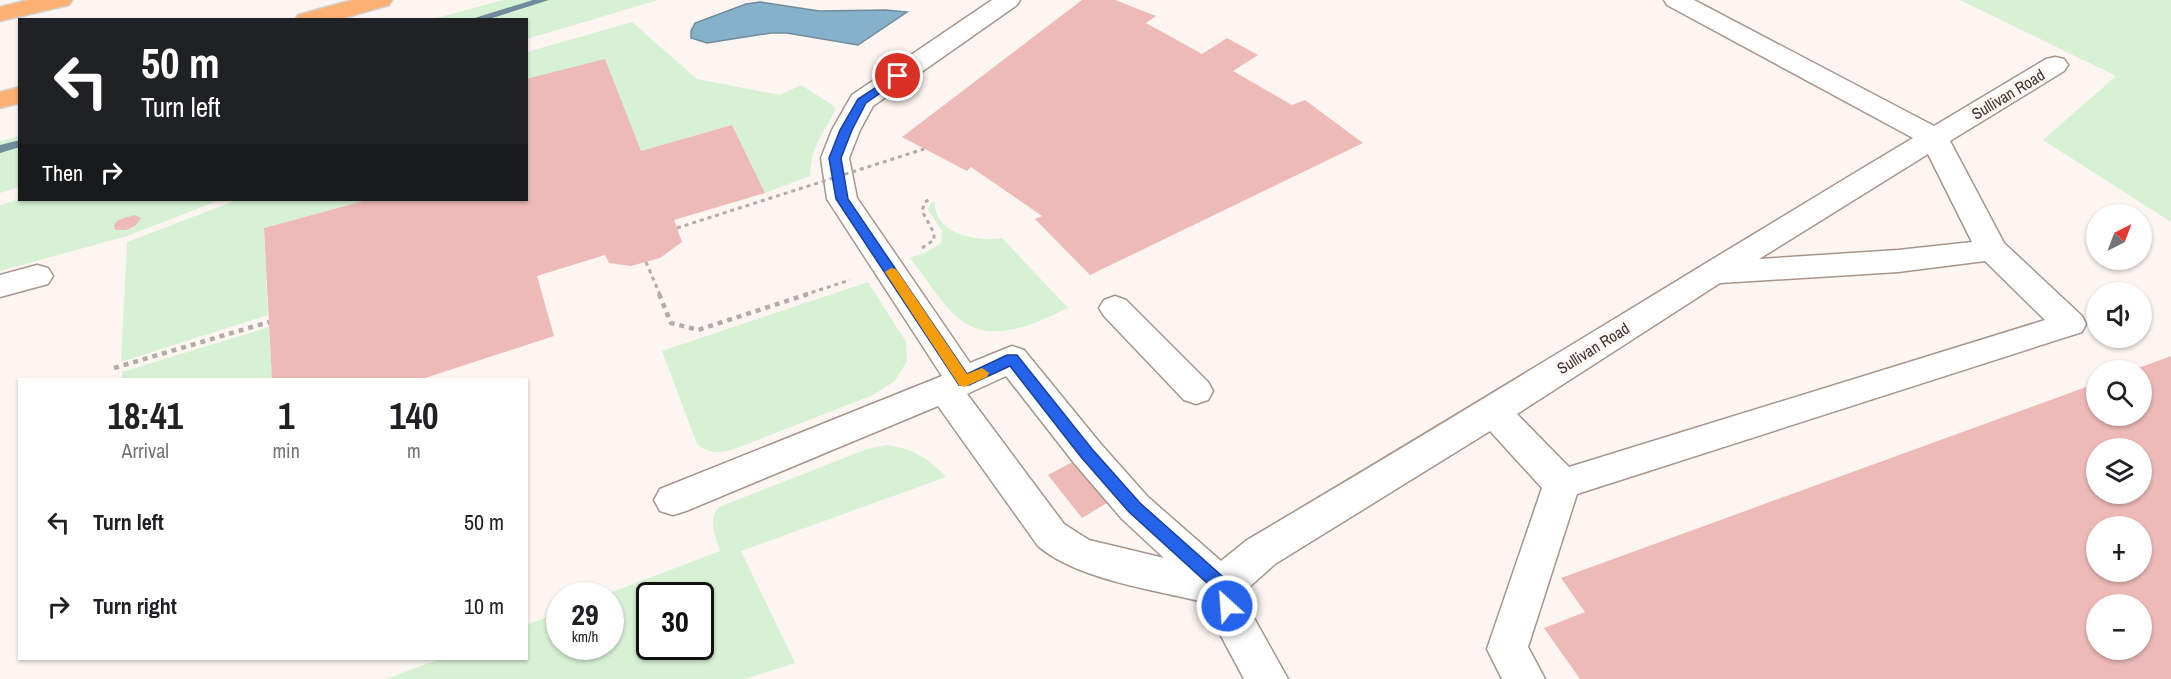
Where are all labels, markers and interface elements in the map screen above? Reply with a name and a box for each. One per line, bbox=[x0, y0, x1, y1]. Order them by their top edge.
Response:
text: 50 m bbox=[141, 35, 220, 91]
icon: left bbox=[42, 42, 120, 120]
pin bbox=[872, 50, 923, 101]
icon: arrive bbox=[881, 59, 914, 92]
street label: Sullivan Road bbox=[1967, 64, 2049, 124]
text: Turn left bbox=[141, 89, 220, 125]
icon: right bbox=[95, 156, 128, 189]
text: Then bbox=[42, 158, 83, 188]
north arrow bbox=[2086, 204, 2152, 270]
map controls bbox=[2086, 204, 2152, 660]
button: sound bbox=[2086, 282, 2152, 348]
street label: Sullivan Road bbox=[1553, 317, 1633, 379]
button: search bbox=[2086, 360, 2152, 426]
text: 18:41 bbox=[107, 392, 183, 440]
text: 1 bbox=[278, 392, 294, 440]
text: 140 bbox=[389, 392, 439, 440]
text: Arrival bbox=[122, 437, 169, 464]
text: min bbox=[272, 437, 300, 464]
text: m bbox=[407, 437, 421, 464]
button: layers bbox=[2086, 438, 2152, 504]
icon: left bbox=[42, 506, 75, 539]
text: Turn left bbox=[93, 507, 164, 537]
text: 50 m bbox=[464, 507, 504, 537]
button: + bbox=[2086, 516, 2152, 582]
position arrow bbox=[1195, 574, 1259, 638]
speed limit sign: 30 bbox=[636, 582, 714, 660]
icon: right bbox=[42, 590, 75, 623]
text: Turn right bbox=[93, 591, 177, 621]
text: 10 m bbox=[464, 591, 504, 621]
text: 29 bbox=[571, 594, 599, 634]
button: − bbox=[2086, 594, 2152, 660]
text: km/h bbox=[572, 626, 598, 647]

